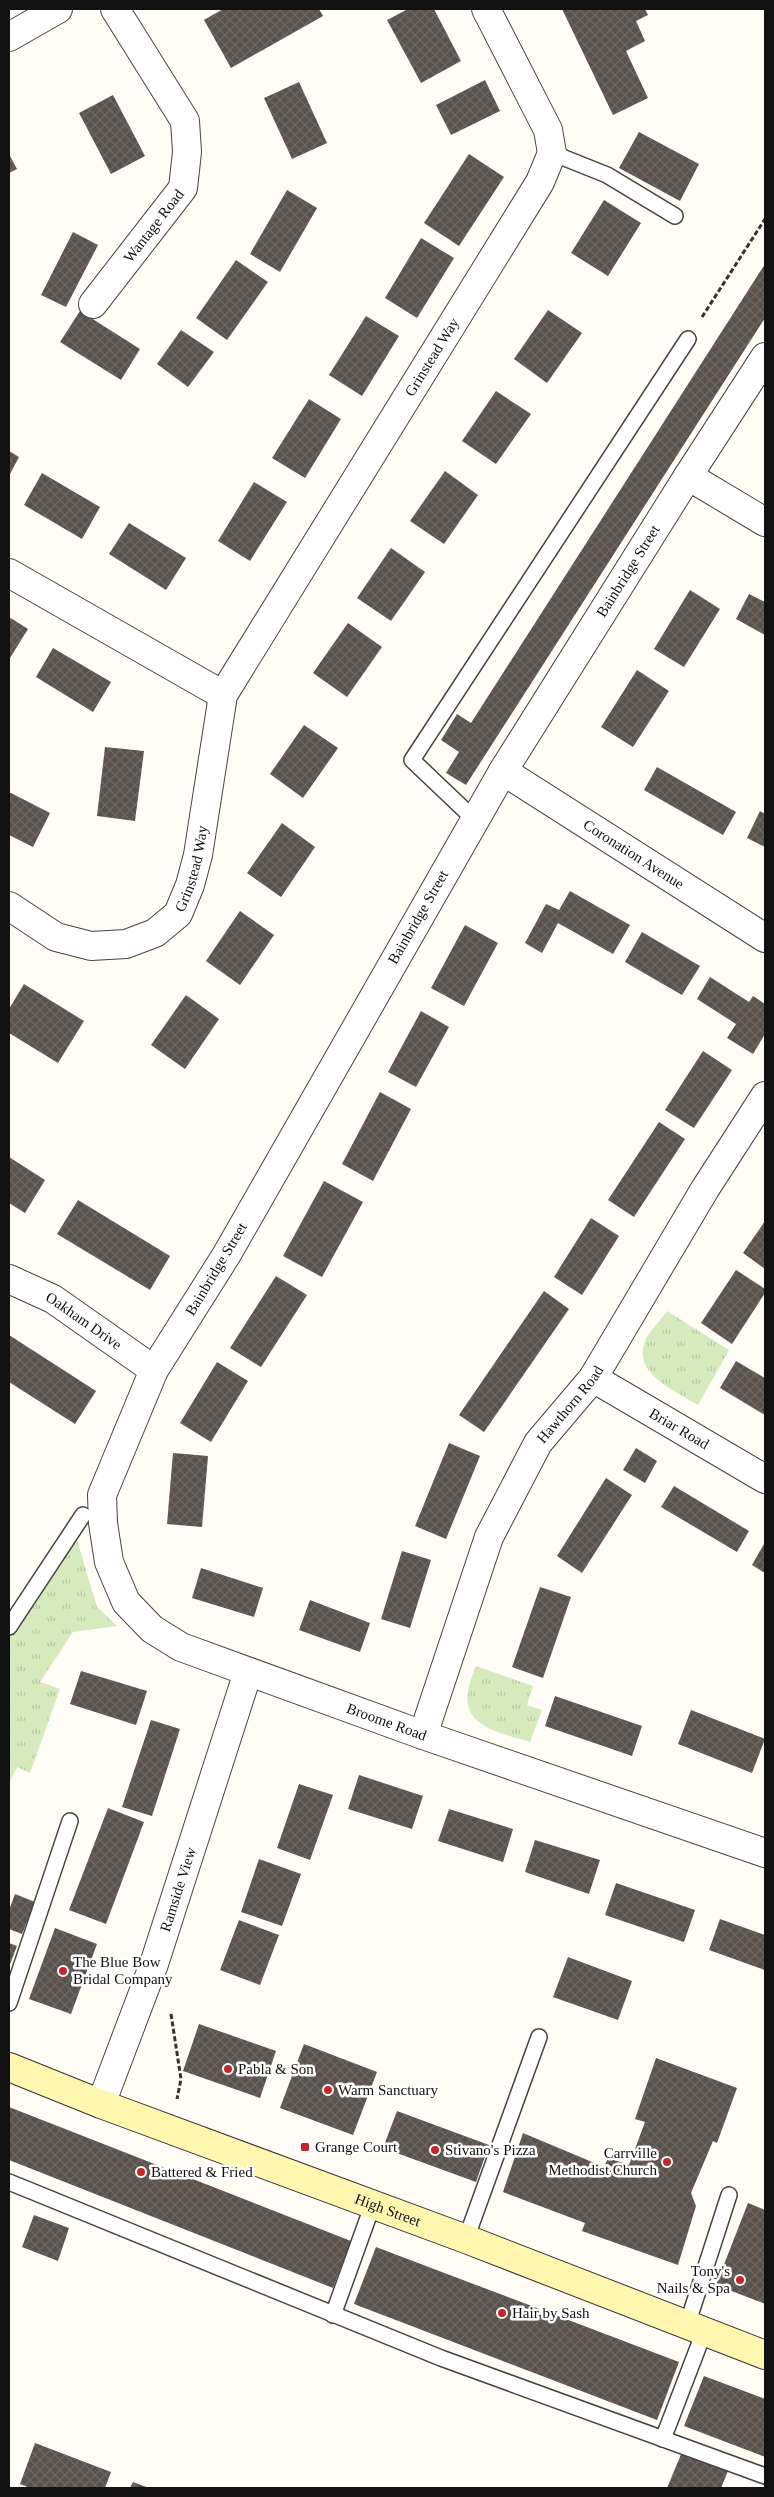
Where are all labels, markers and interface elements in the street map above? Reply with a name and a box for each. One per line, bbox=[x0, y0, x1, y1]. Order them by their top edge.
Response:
street label: Wantage Road bbox=[121, 186, 187, 265]
street label: Grinstead Way bbox=[402, 315, 462, 399]
street label: Bainbridge Street bbox=[593, 521, 663, 620]
street label: Coronation Avenue bbox=[580, 816, 687, 892]
street label: Grinstead Way bbox=[172, 824, 211, 914]
street label: Bainbridge Street bbox=[385, 867, 452, 967]
street label: Bainbridge Street bbox=[182, 1219, 250, 1318]
street label: Oakham Drive bbox=[44, 1289, 125, 1353]
street label: Hawthorn Road bbox=[534, 1362, 607, 1446]
street label: Briar Road bbox=[647, 1405, 712, 1453]
street label: Broome Road bbox=[344, 1700, 429, 1744]
street label: Ramside View bbox=[157, 1845, 199, 1934]
place label: The Blue Bow Bridal Company bbox=[73, 1954, 173, 1987]
marker: The Blue Bow Bridal Company bbox=[57, 1965, 69, 1977]
place label: Pabla & Son bbox=[238, 2061, 314, 2077]
marker: Pabla & Son bbox=[222, 2063, 234, 2075]
place label: Warm Sanctuary bbox=[338, 2082, 439, 2098]
marker: Warm Sanctuary bbox=[322, 2084, 334, 2096]
place label: Grange Court bbox=[315, 2139, 398, 2155]
marker: Grange Court bbox=[299, 2141, 311, 2153]
place label: Stivano's Pizza bbox=[445, 2142, 536, 2158]
marker: Stivano's Pizza bbox=[429, 2144, 441, 2156]
place label: Carrville Methodist Church bbox=[548, 2145, 657, 2178]
marker: Carrville Methodist Church bbox=[661, 2156, 673, 2168]
place label: Battered & Fried bbox=[151, 2164, 253, 2180]
marker: Battered & Fried bbox=[135, 2166, 147, 2178]
street label: High Street bbox=[353, 2191, 424, 2230]
place label: Tony's Nails & Spa bbox=[657, 2263, 730, 2296]
marker: Tony's Nails & Spa bbox=[734, 2274, 746, 2286]
place label: Hair by Sash bbox=[512, 2305, 590, 2321]
marker: Hair by Sash bbox=[496, 2307, 508, 2319]

